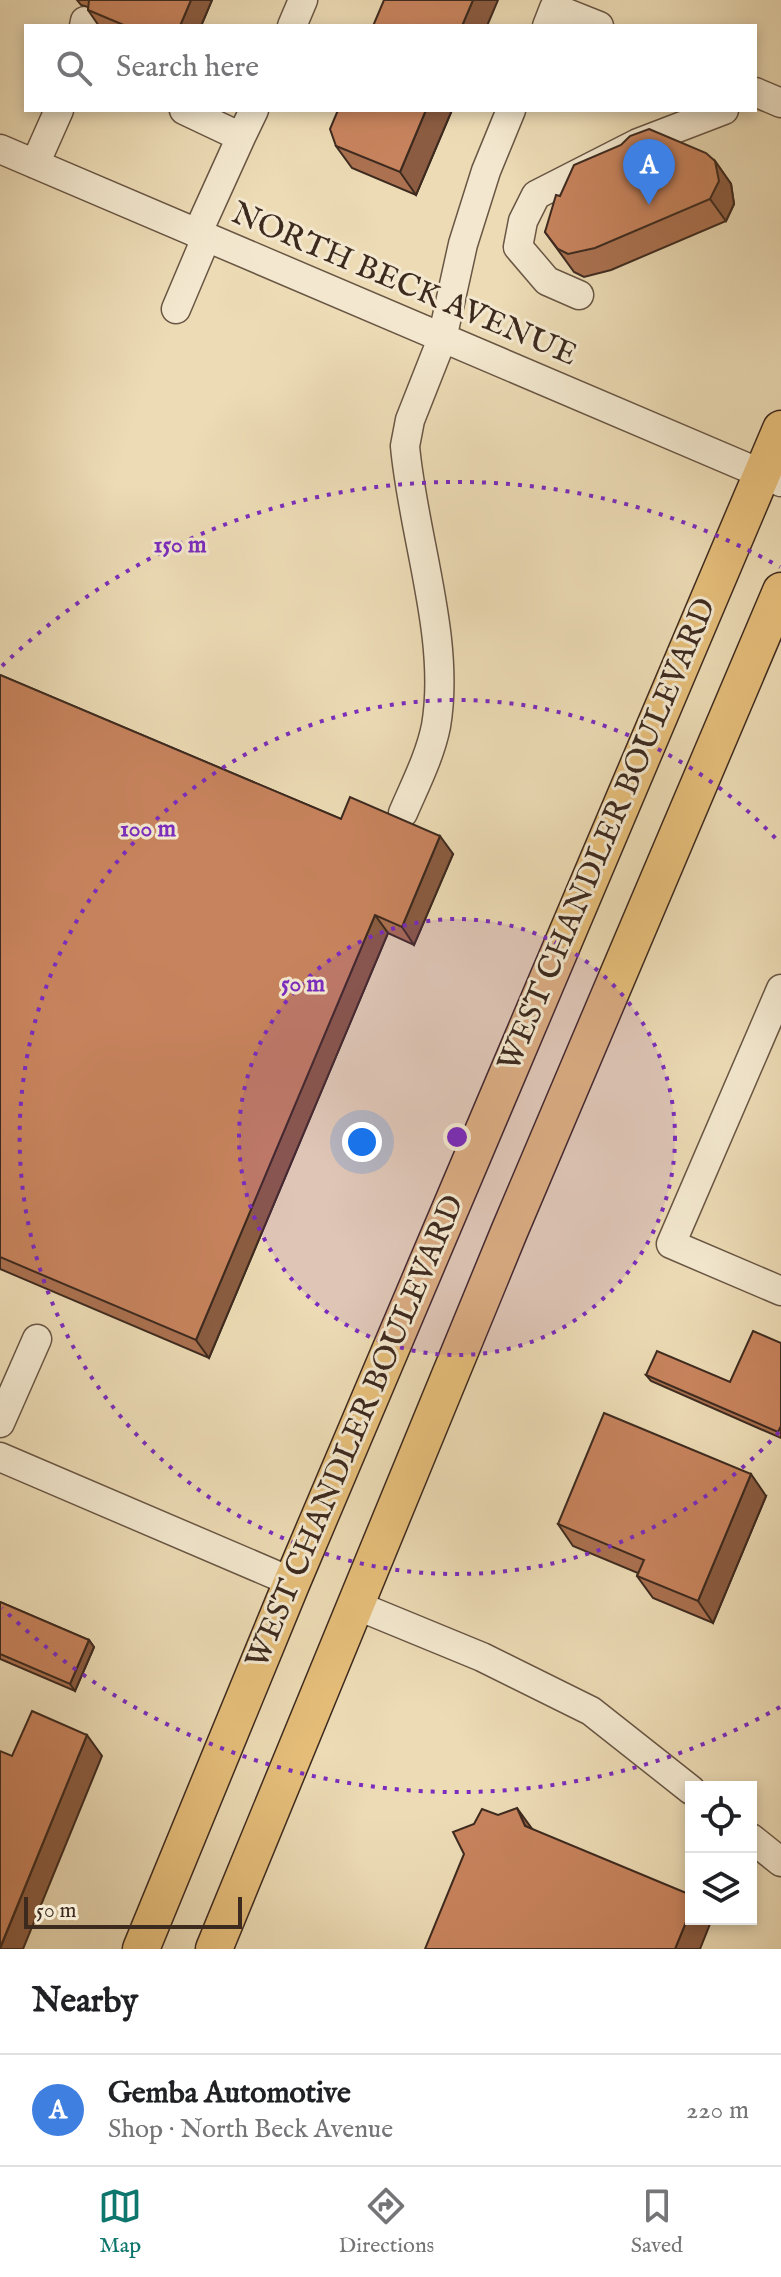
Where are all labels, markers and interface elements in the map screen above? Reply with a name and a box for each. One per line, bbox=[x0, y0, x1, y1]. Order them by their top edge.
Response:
search box bbox=[24, 24, 757, 112]
icon: search bbox=[52, 46, 96, 90]
text: Search here bbox=[116, 49, 259, 87]
pin: A bbox=[623, 139, 675, 205]
street label: NORTH BECK AVENUE bbox=[225, 194, 583, 376]
text: 150 m bbox=[153, 530, 207, 561]
street label: WEST CHANDLER BOULEVARD bbox=[489, 592, 727, 1078]
text: 100 m bbox=[120, 814, 177, 845]
text: 50 m bbox=[281, 969, 326, 1000]
your location bbox=[342, 1122, 382, 1162]
centre of rings bbox=[443, 1123, 471, 1151]
street label: WEST CHANDLER BOULEVARD bbox=[237, 1189, 475, 1675]
map controls bbox=[685, 1781, 757, 1925]
button: locate bbox=[685, 1781, 757, 1853]
button: layers bbox=[685, 1853, 757, 1925]
scale bar bbox=[24, 1893, 242, 1929]
text: 50 m bbox=[36, 1897, 77, 1925]
text: Nearby bbox=[32, 1980, 138, 2023]
text: Gemba Automotive bbox=[108, 2075, 351, 2113]
text: A bbox=[49, 2094, 67, 2127]
text: 220 m bbox=[686, 2094, 749, 2127]
text: Shop · North Beck Avenue bbox=[108, 2113, 393, 2146]
tab: Map bbox=[98, 2184, 142, 2260]
tab: Directions bbox=[339, 2184, 434, 2260]
tab: Saved bbox=[631, 2184, 683, 2260]

